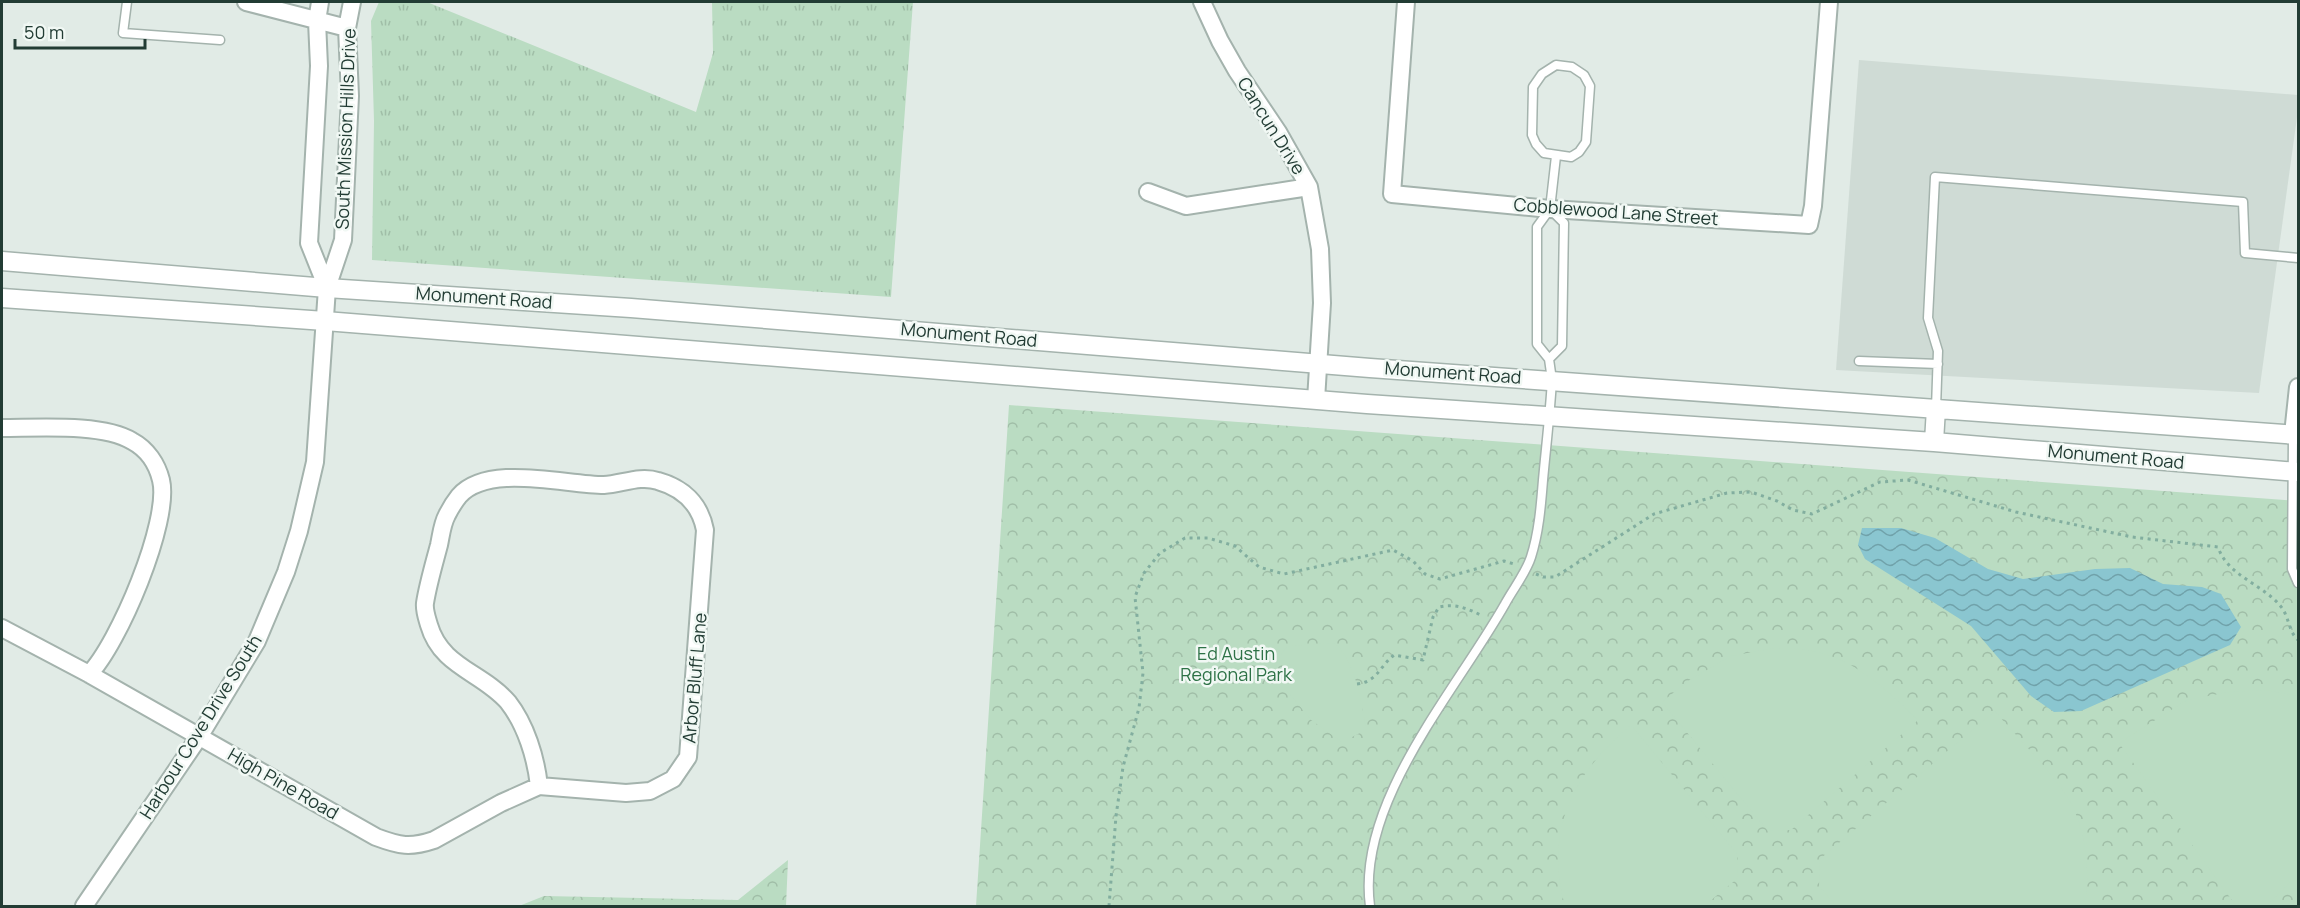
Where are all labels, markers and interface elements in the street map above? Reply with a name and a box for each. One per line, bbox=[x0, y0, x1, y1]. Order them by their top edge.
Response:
scale bar bbox=[15, 12, 146, 50]
text: 50 m bbox=[24, 20, 64, 44]
street label: South Mission Hills Drive bbox=[329, 28, 361, 230]
street label: Cancun Drive bbox=[1232, 72, 1311, 179]
street label: Cobblewood Lane Street bbox=[1513, 192, 1719, 230]
street label: Monument Road bbox=[415, 280, 553, 314]
street label: Monument Road bbox=[900, 316, 1038, 352]
street label: Monument Road bbox=[1384, 355, 1522, 389]
street label: Monument Road bbox=[2047, 438, 2185, 474]
street label: Arbor Bluff Lane bbox=[676, 612, 712, 744]
street label: Harbour Cove Drive South bbox=[134, 630, 267, 823]
park label: Ed Austin Regional Park bbox=[1180, 641, 1293, 686]
street label: High Pine Road bbox=[224, 742, 343, 825]

